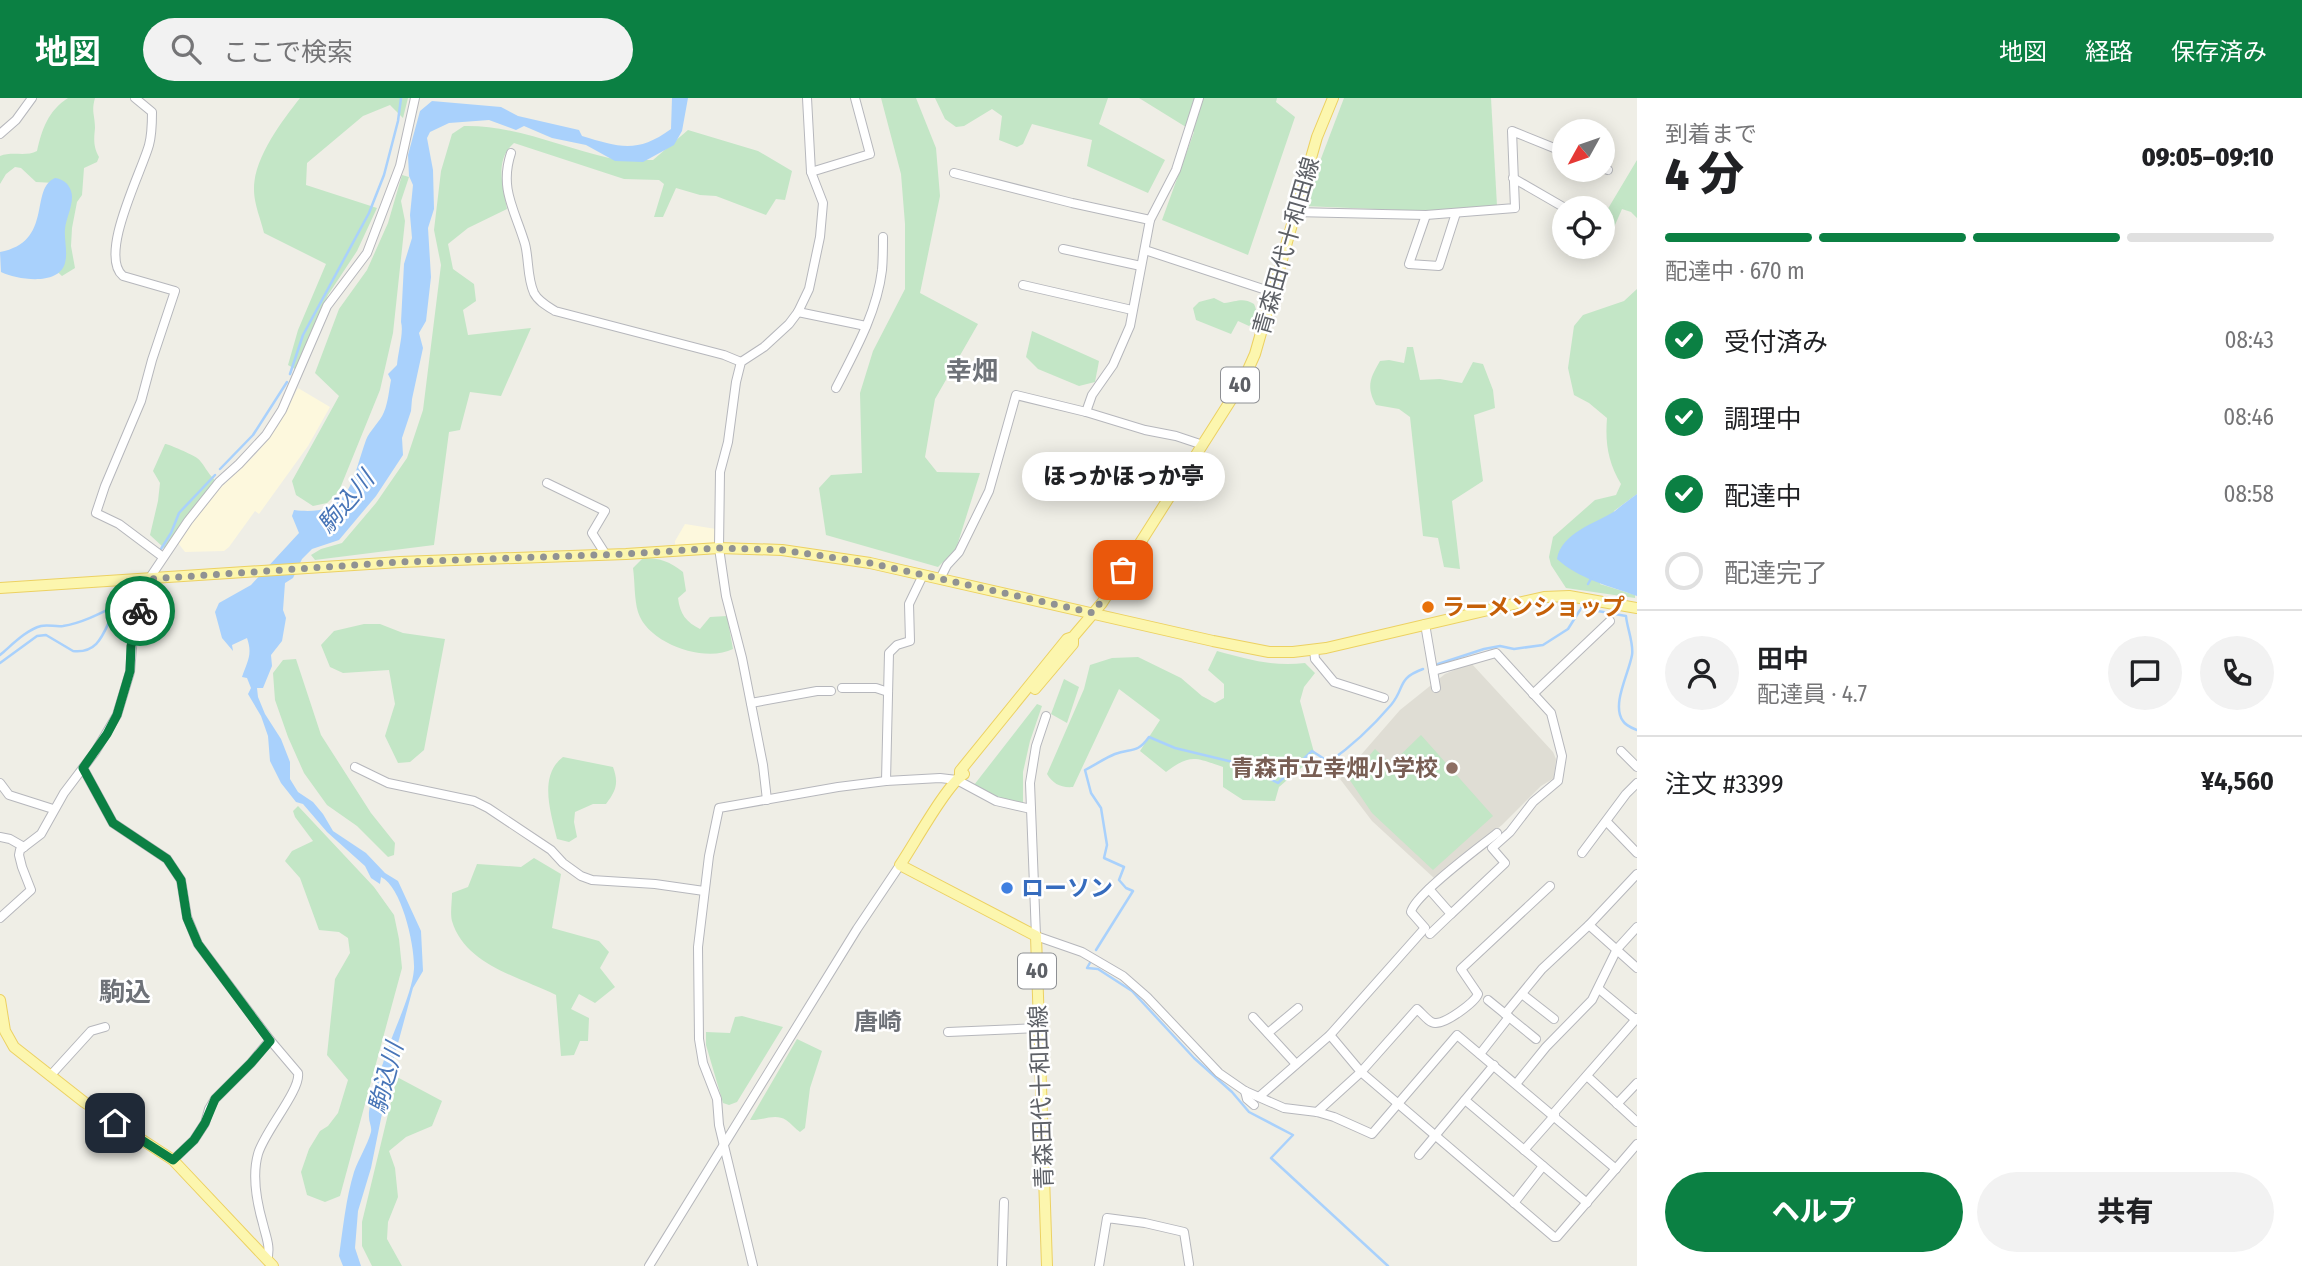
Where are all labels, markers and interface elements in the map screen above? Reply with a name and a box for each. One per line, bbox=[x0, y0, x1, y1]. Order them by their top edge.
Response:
search box bbox=[143, 18, 633, 81]
icon: search bbox=[167, 30, 205, 68]
text: 地図 bbox=[35, 32, 101, 72]
text: ここで検索 bbox=[223, 37, 353, 68]
text: 地図 bbox=[1999, 38, 2047, 66]
text: 経路 bbox=[2085, 38, 2133, 66]
text: 保存済み bbox=[2171, 38, 2267, 66]
north arrow bbox=[1552, 119, 1615, 182]
map controls bbox=[1552, 119, 1615, 259]
text: 到着まで bbox=[1665, 120, 1757, 148]
text: 09:05–09:10 bbox=[2141, 142, 2274, 173]
text: 4 分 bbox=[1665, 147, 1744, 202]
street label: 青森田代十和田線 bbox=[1247, 154, 1325, 338]
button: locate bbox=[1552, 196, 1615, 259]
text: 配達中 · 670 m bbox=[1665, 257, 1805, 285]
icon: check bbox=[1665, 321, 1703, 359]
text: 08:43 bbox=[2225, 326, 2274, 354]
text: 受付済み bbox=[1724, 327, 1828, 358]
district label: 幸畑 bbox=[946, 356, 998, 387]
road number: 40 bbox=[1221, 368, 1259, 402]
icon: check bbox=[1665, 398, 1703, 436]
text: 08:46 bbox=[2223, 403, 2274, 431]
text: 調理中 bbox=[1724, 404, 1802, 435]
callout: ほっかほっか亭 bbox=[1021, 451, 1224, 500]
text: ほっかほっか亭 bbox=[1043, 462, 1204, 490]
water label: 駒込川 bbox=[312, 463, 382, 539]
icon: check bbox=[1665, 475, 1703, 513]
text: 08:58 bbox=[2223, 480, 2274, 508]
text: 配達中 bbox=[1724, 481, 1802, 512]
pin bbox=[1093, 540, 1153, 600]
icon: bag bbox=[1104, 551, 1142, 589]
text: 配達完了 bbox=[1724, 558, 1828, 589]
courier bbox=[105, 576, 175, 646]
icon: bike bbox=[121, 592, 159, 630]
place label: ラーメンショップ bbox=[1442, 593, 1625, 621]
marker: ラーメンショップ bbox=[1420, 599, 1436, 615]
button: person bbox=[1665, 636, 1739, 710]
button: chat bbox=[2108, 636, 2182, 710]
button: phone bbox=[2200, 636, 2274, 710]
text: 田中 bbox=[1757, 644, 1809, 675]
text: 配達員 · 4.7 bbox=[1757, 680, 1867, 708]
place label: 青森市立幸畑小学校 bbox=[1231, 754, 1438, 782]
marker: 青森市立幸畑小学校 bbox=[1444, 760, 1460, 776]
text: ¥4,560 bbox=[2201, 766, 2274, 797]
text: 注文 #3399 bbox=[1665, 769, 1784, 800]
place label: ローソン bbox=[1021, 874, 1113, 902]
marker: ローソン bbox=[999, 880, 1015, 896]
road number: 40 bbox=[1018, 954, 1056, 988]
district label: 駒込 bbox=[99, 977, 151, 1008]
street label: 青森田代十和田線 bbox=[1024, 1005, 1058, 1189]
district label: 唐崎 bbox=[854, 1008, 902, 1036]
water label: 駒込川 bbox=[363, 1037, 410, 1116]
pin bbox=[85, 1093, 145, 1153]
icon: home bbox=[96, 1104, 134, 1142]
button: ヘルプ bbox=[1665, 1172, 1963, 1252]
button: 共有 bbox=[1977, 1172, 2274, 1252]

